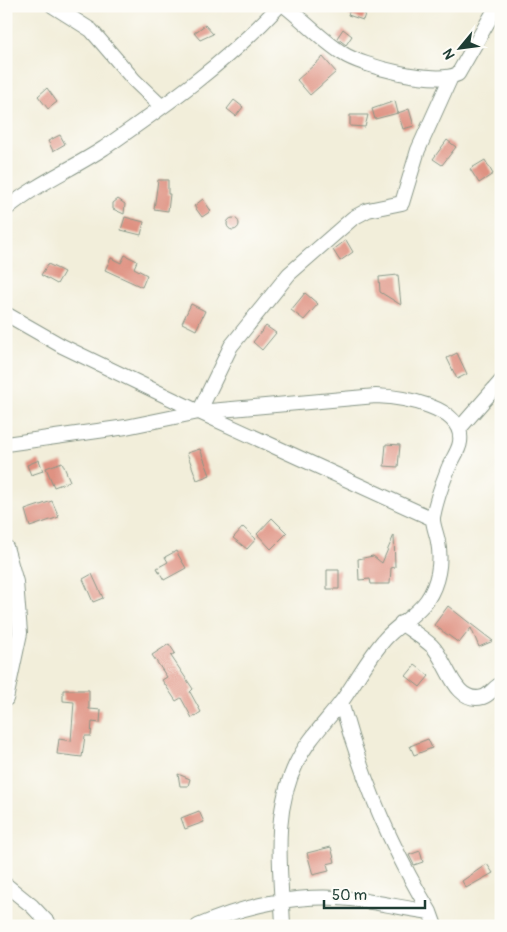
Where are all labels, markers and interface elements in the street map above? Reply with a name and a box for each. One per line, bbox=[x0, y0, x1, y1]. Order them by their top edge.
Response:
north arrow bbox=[434, 22, 484, 72]
text: N bbox=[439, 46, 459, 62]
scale bar bbox=[324, 877, 426, 909]
text: 50 m bbox=[332, 886, 367, 905]

